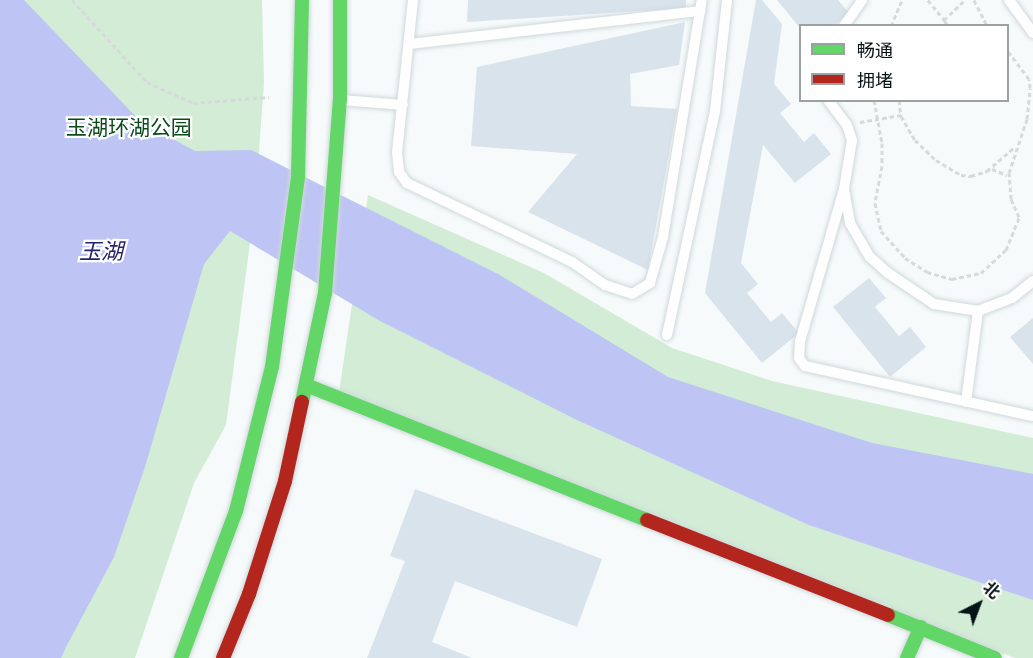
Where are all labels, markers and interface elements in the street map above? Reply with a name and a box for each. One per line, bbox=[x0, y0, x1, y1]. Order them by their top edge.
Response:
legend bbox=[799, 24, 1009, 102]
text: 畅通 bbox=[857, 40, 893, 62]
text: 拥堵 bbox=[857, 70, 893, 92]
park label: 玉湖环湖公园 bbox=[66, 116, 192, 142]
water label: 玉湖 bbox=[79, 240, 123, 266]
north arrow bbox=[949, 574, 1009, 634]
text: 北 bbox=[978, 578, 1004, 603]

